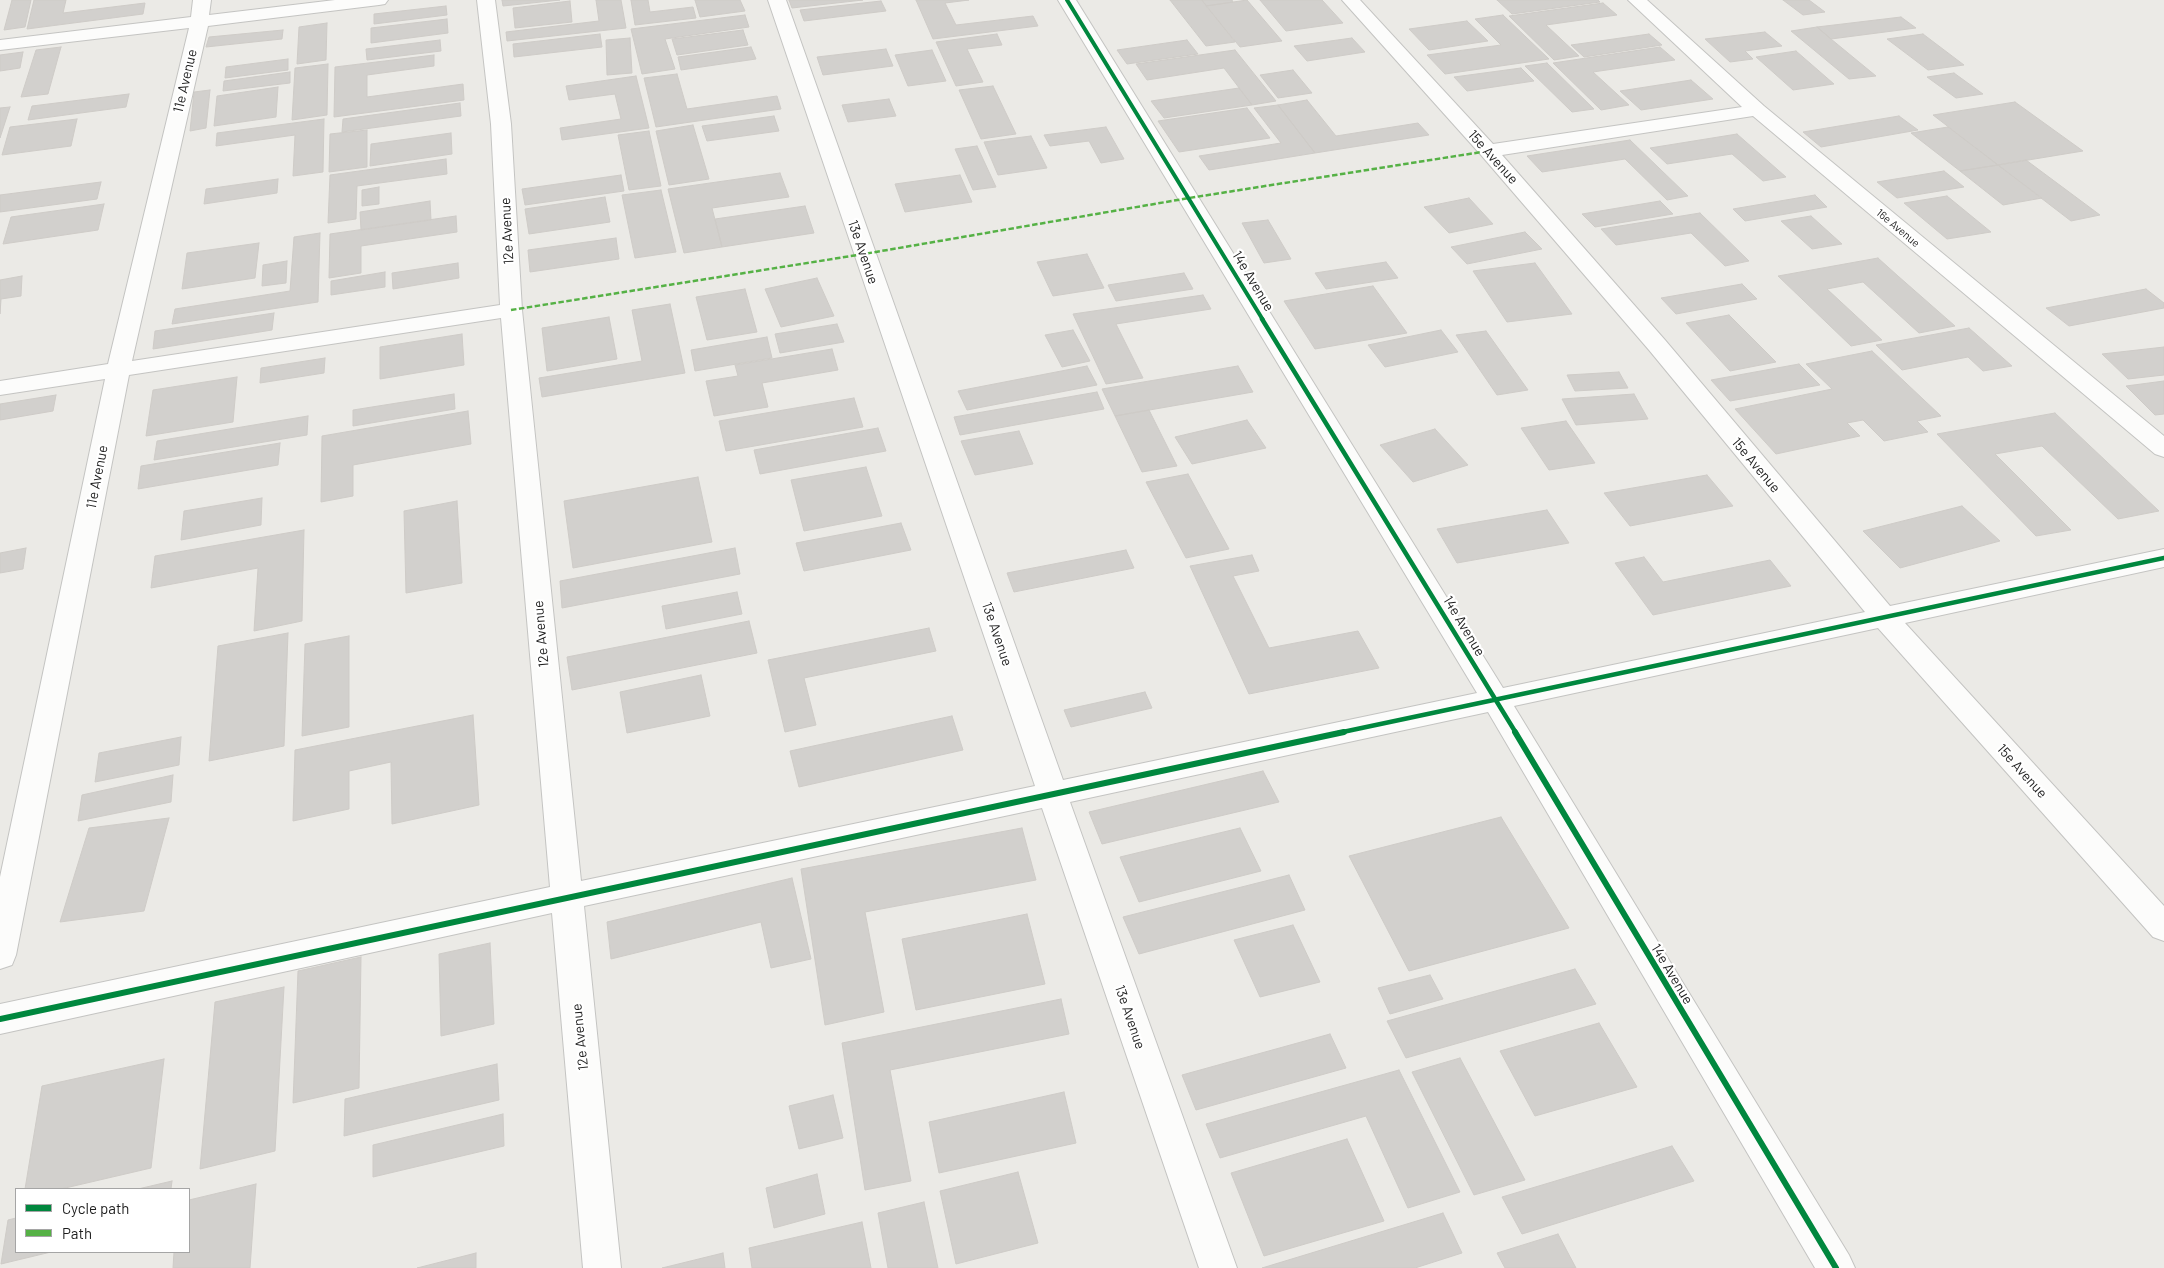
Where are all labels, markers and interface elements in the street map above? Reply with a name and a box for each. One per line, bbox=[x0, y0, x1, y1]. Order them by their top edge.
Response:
street label: 11e Avenue bbox=[170, 48, 200, 114]
street label: 15e Avenue bbox=[1464, 127, 1522, 187]
street label: 12e Avenue bbox=[497, 197, 517, 265]
street label: 16e Avenue bbox=[1874, 206, 1922, 250]
street label: 13e Avenue bbox=[844, 218, 882, 286]
street label: 14e Avenue bbox=[1228, 248, 1278, 314]
street label: 15e Avenue bbox=[1728, 434, 1784, 496]
street label: 11e Avenue bbox=[83, 444, 111, 510]
street label: 14e Avenue bbox=[1439, 593, 1489, 659]
street label: 12e Avenue bbox=[530, 600, 552, 668]
street label: 13e Avenue bbox=[978, 600, 1016, 668]
street label: 15e Avenue bbox=[1993, 741, 2051, 801]
street label: 14e Avenue bbox=[1647, 941, 1697, 1007]
street label: 13e Avenue bbox=[1111, 983, 1149, 1051]
street label: 12e Avenue bbox=[568, 1003, 592, 1071]
legend bbox=[15, 1188, 190, 1253]
text: Cycle path bbox=[62, 1199, 129, 1217]
text: Path bbox=[62, 1224, 92, 1242]

